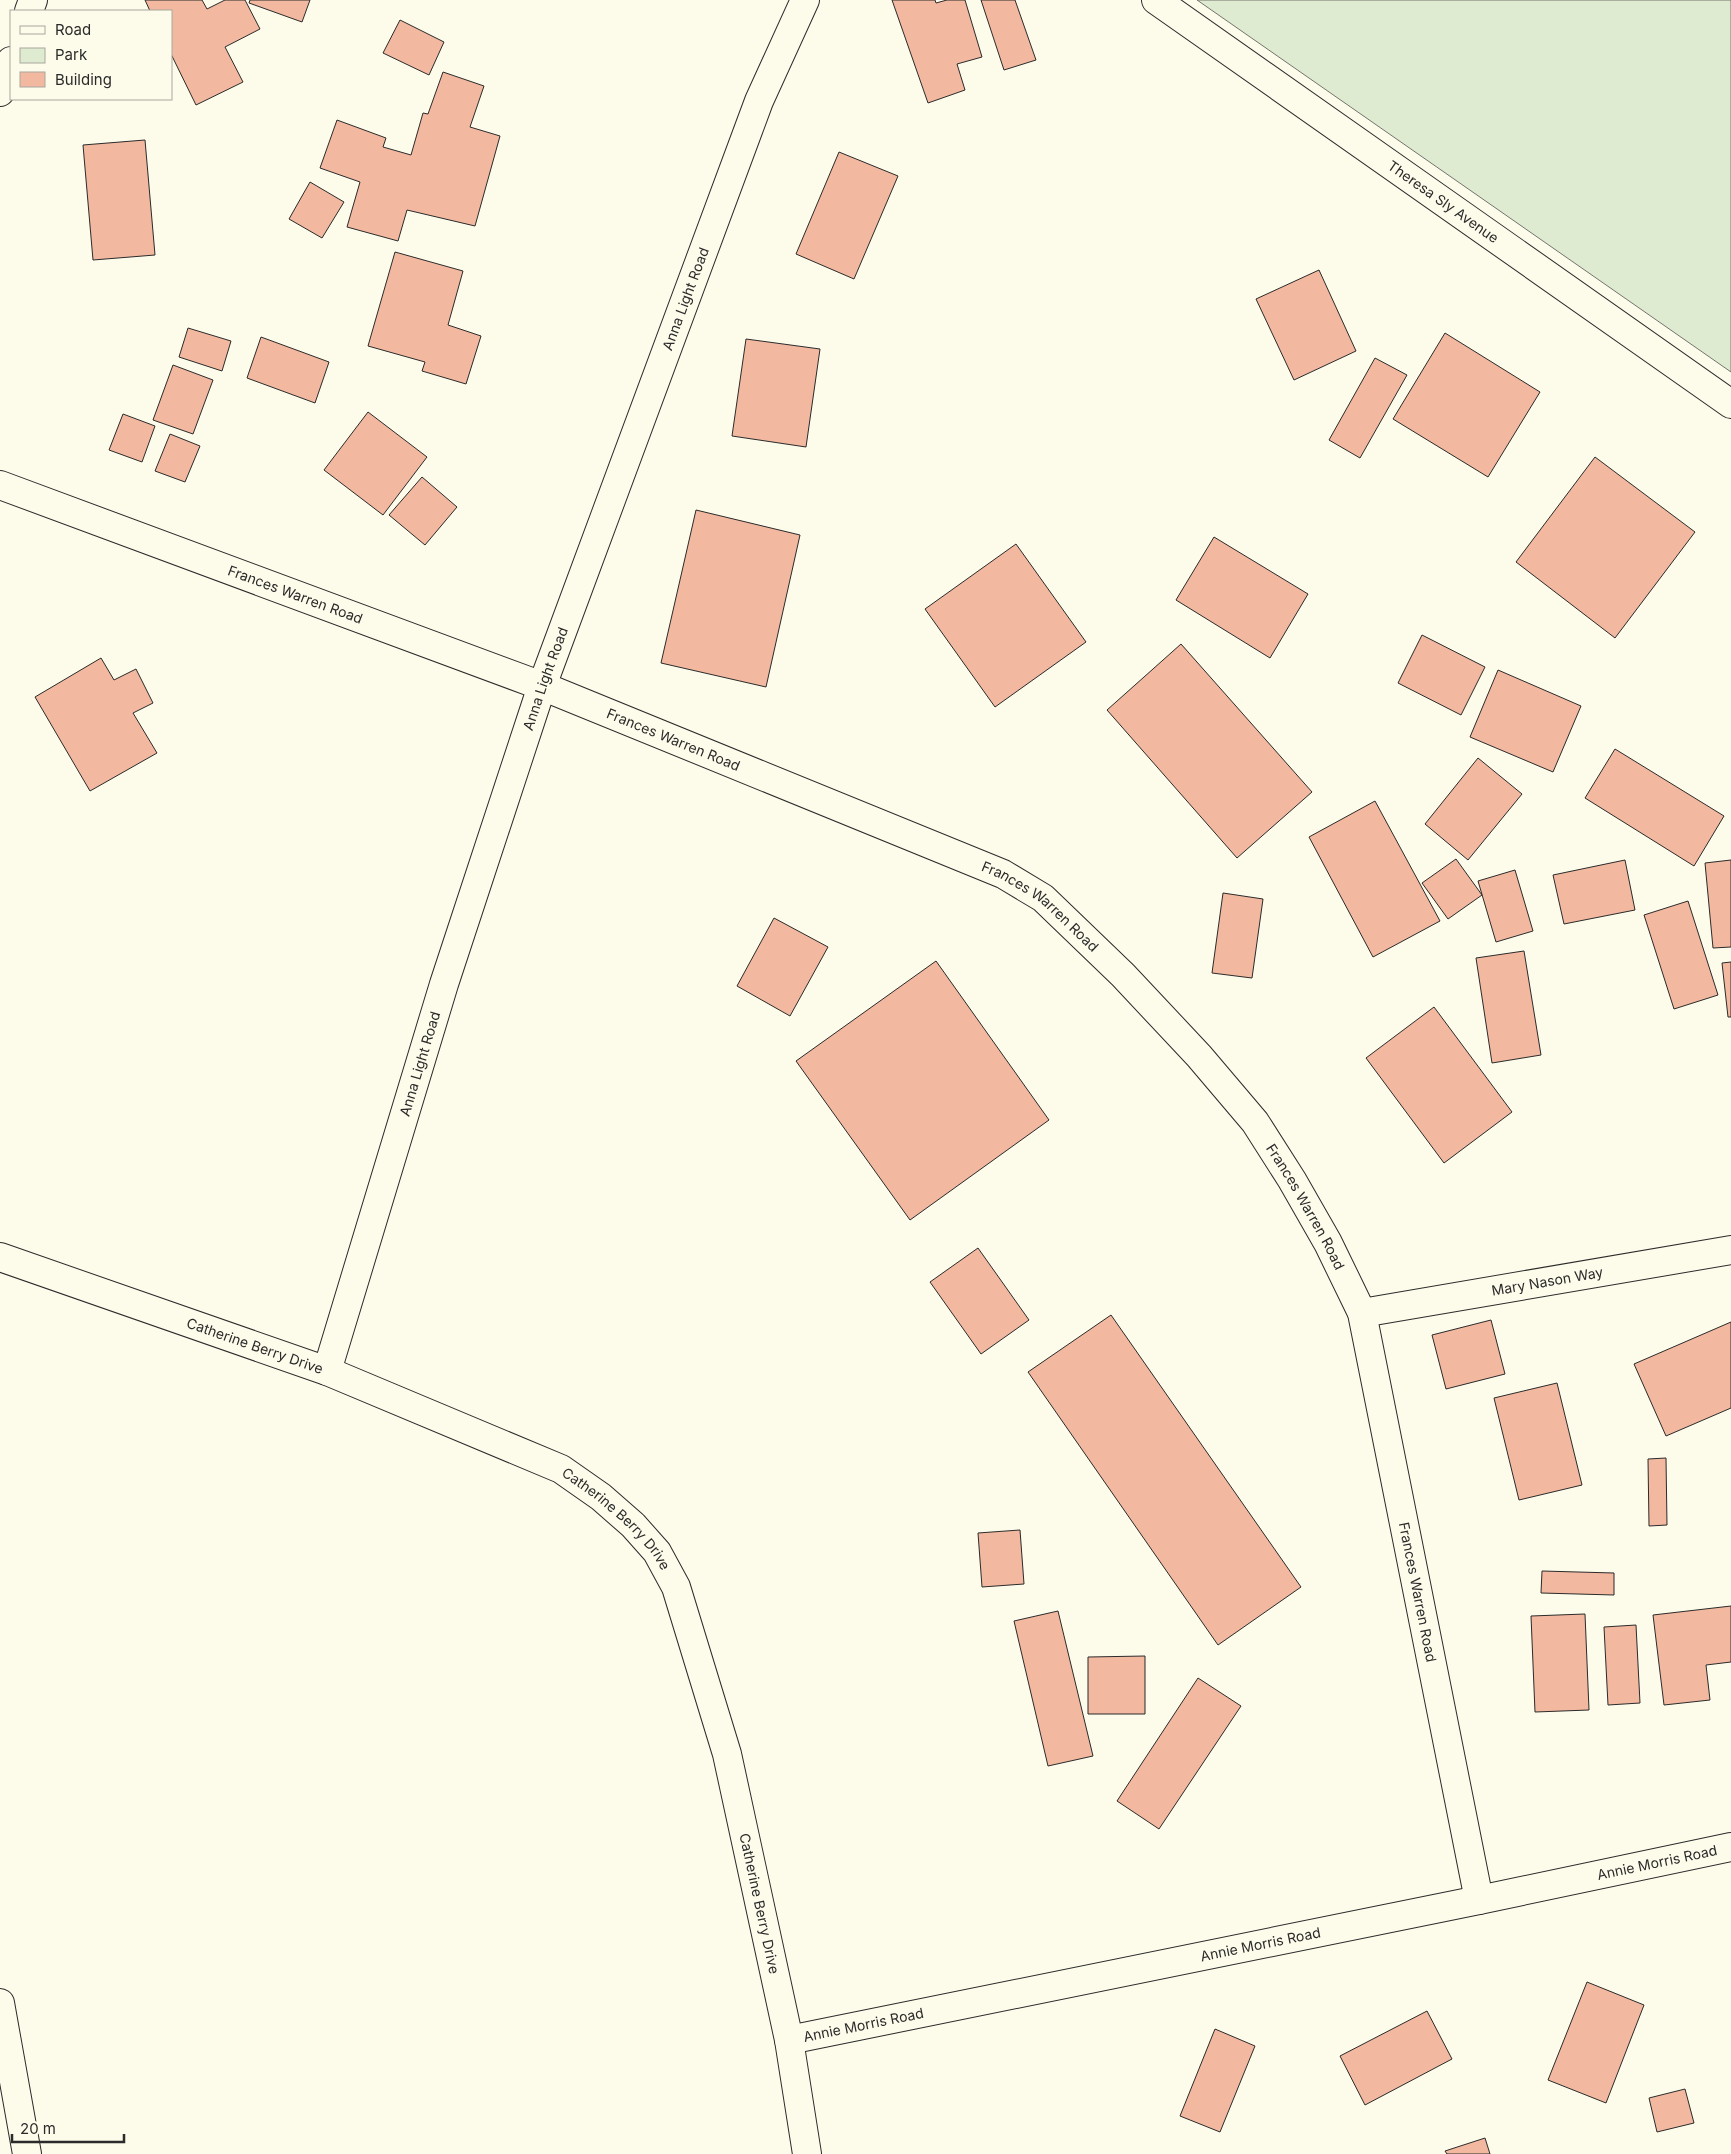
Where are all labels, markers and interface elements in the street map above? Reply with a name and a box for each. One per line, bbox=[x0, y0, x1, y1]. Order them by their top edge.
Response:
legend bbox=[10, 10, 172, 100]
text: Road bbox=[55, 20, 91, 39]
text: Park bbox=[55, 45, 88, 64]
text: Building bbox=[55, 70, 112, 89]
street label: Theresa Sly Avenue bbox=[1385, 157, 1502, 246]
street label: Anna Light Road bbox=[658, 245, 712, 352]
street label: Frances Warren Road bbox=[226, 561, 365, 627]
street label: Anna Light Road bbox=[519, 624, 571, 732]
street label: Frances Warren Road bbox=[604, 704, 743, 774]
street label: Frances Warren Road bbox=[979, 857, 1102, 955]
street label: Anna Light Road bbox=[396, 1009, 443, 1118]
street label: Frances Warren Road bbox=[1263, 1140, 1349, 1272]
street label: Mary Nason Way bbox=[1490, 1263, 1604, 1299]
street label: Catherine Berry Drive bbox=[185, 1314, 326, 1377]
street label: Catherine Berry Drive bbox=[559, 1464, 674, 1573]
street label: Frances Warren Road bbox=[1396, 1520, 1440, 1664]
street label: Catherine Berry Drive bbox=[736, 1832, 783, 1975]
street label: Annie Morris Road bbox=[1595, 1841, 1719, 1883]
street label: Annie Morris Road bbox=[1199, 1923, 1322, 1964]
street label: Annie Morris Road bbox=[802, 2004, 925, 2045]
scale bar bbox=[12, 2112, 125, 2144]
text: 20 m bbox=[20, 2119, 56, 2138]

